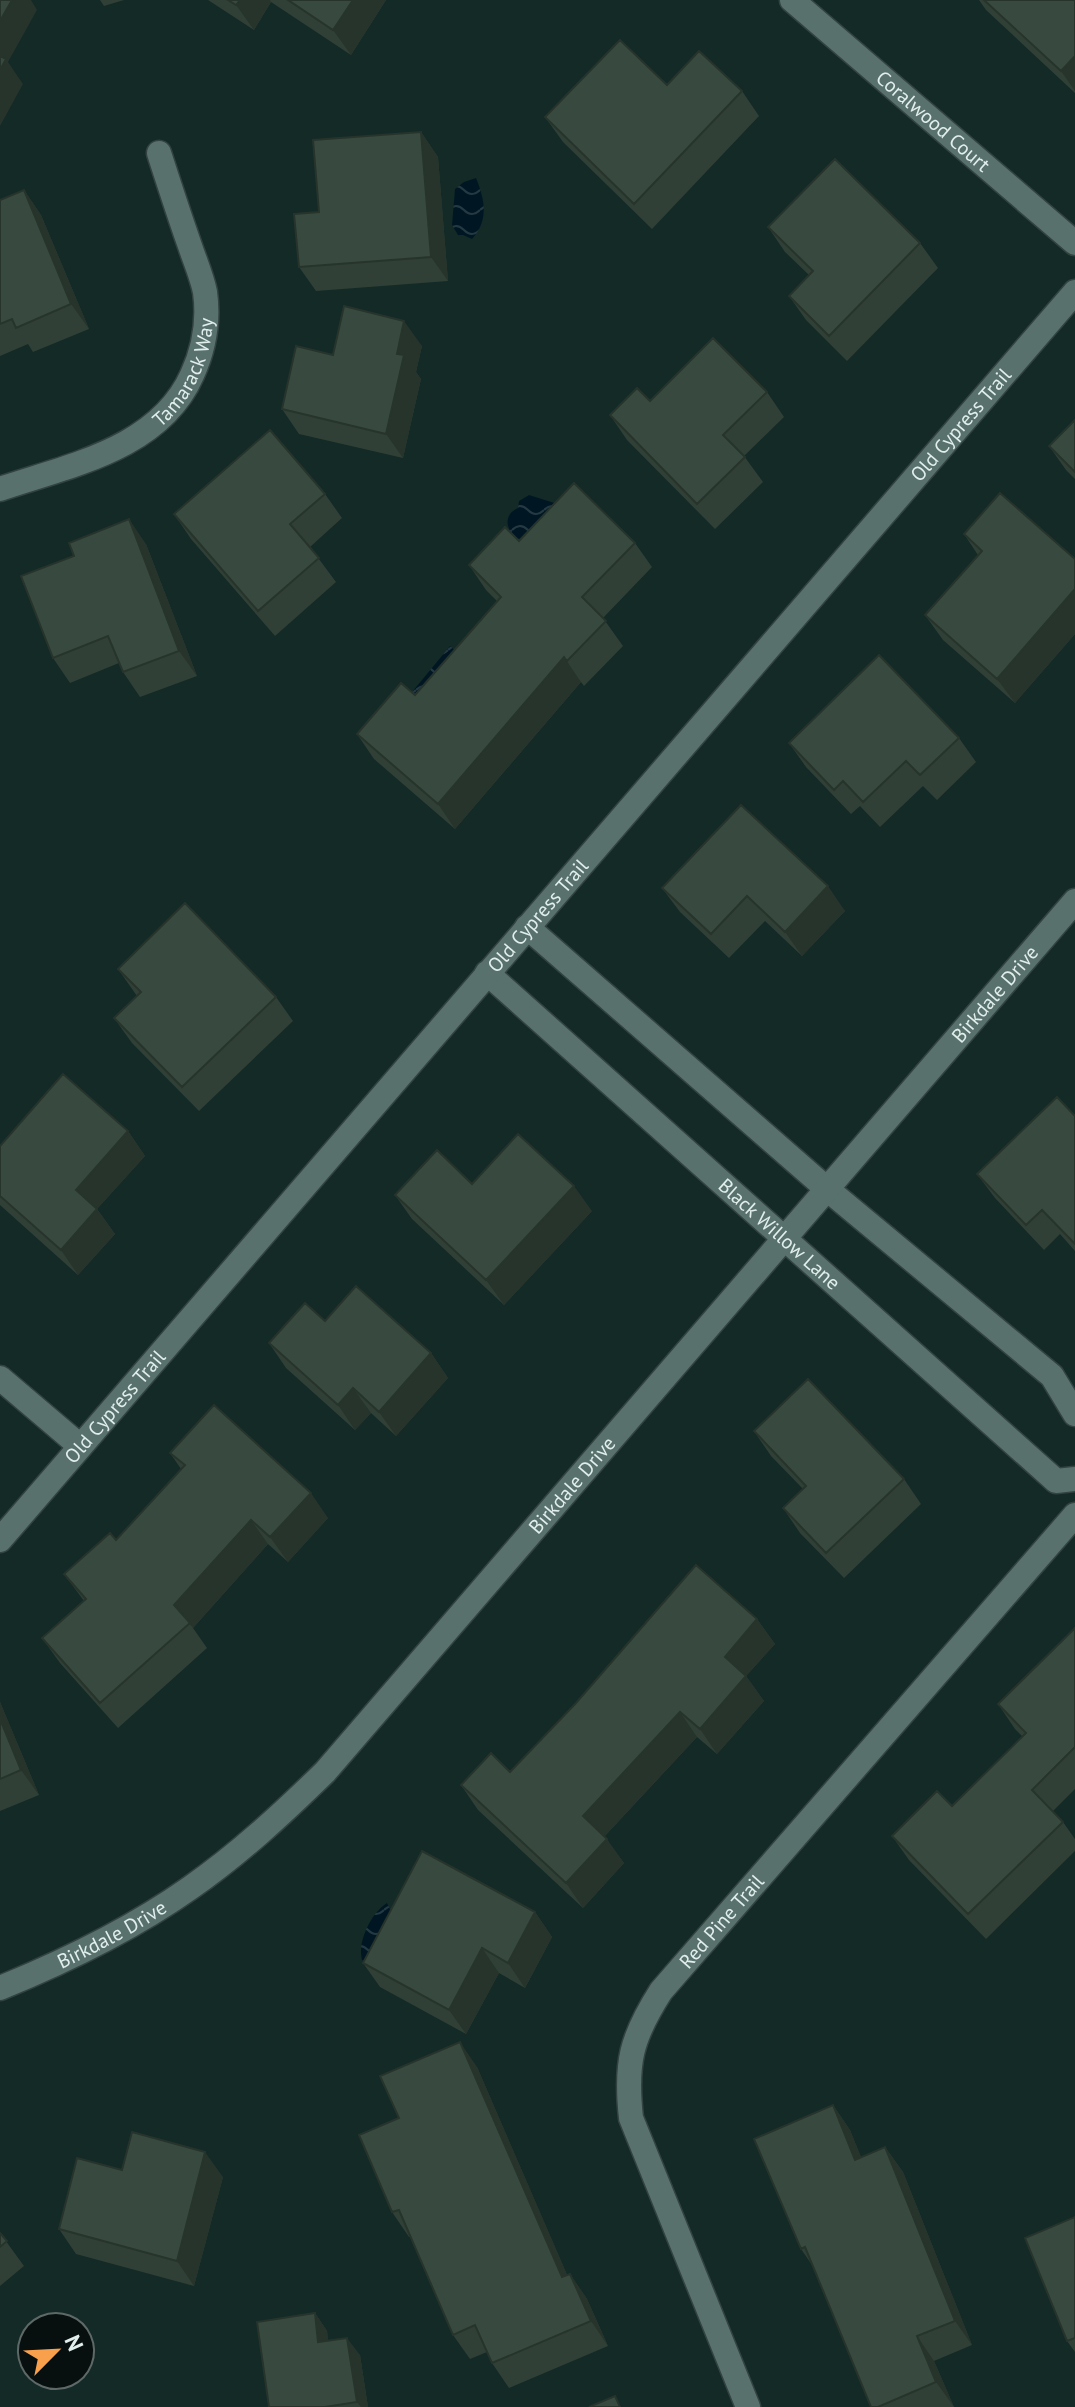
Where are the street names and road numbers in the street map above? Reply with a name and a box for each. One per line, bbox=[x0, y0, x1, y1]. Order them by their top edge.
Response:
street label: Coralwood Court bbox=[871, 65, 996, 178]
street label: Tamarack Way bbox=[147, 316, 219, 432]
street label: Old Cypress Trail bbox=[905, 362, 1017, 487]
street label: Old Cypress Trail bbox=[482, 853, 594, 978]
street label: Birkdale Drive bbox=[946, 940, 1044, 1048]
street label: Black Willow Lane bbox=[713, 1173, 846, 1295]
street label: Old Cypress Trail bbox=[59, 1344, 171, 1469]
street label: Birkdale Drive bbox=[523, 1431, 621, 1539]
street label: Red Pine Trail bbox=[673, 1869, 770, 1974]
street label: Birkdale Drive bbox=[53, 1894, 171, 1974]

